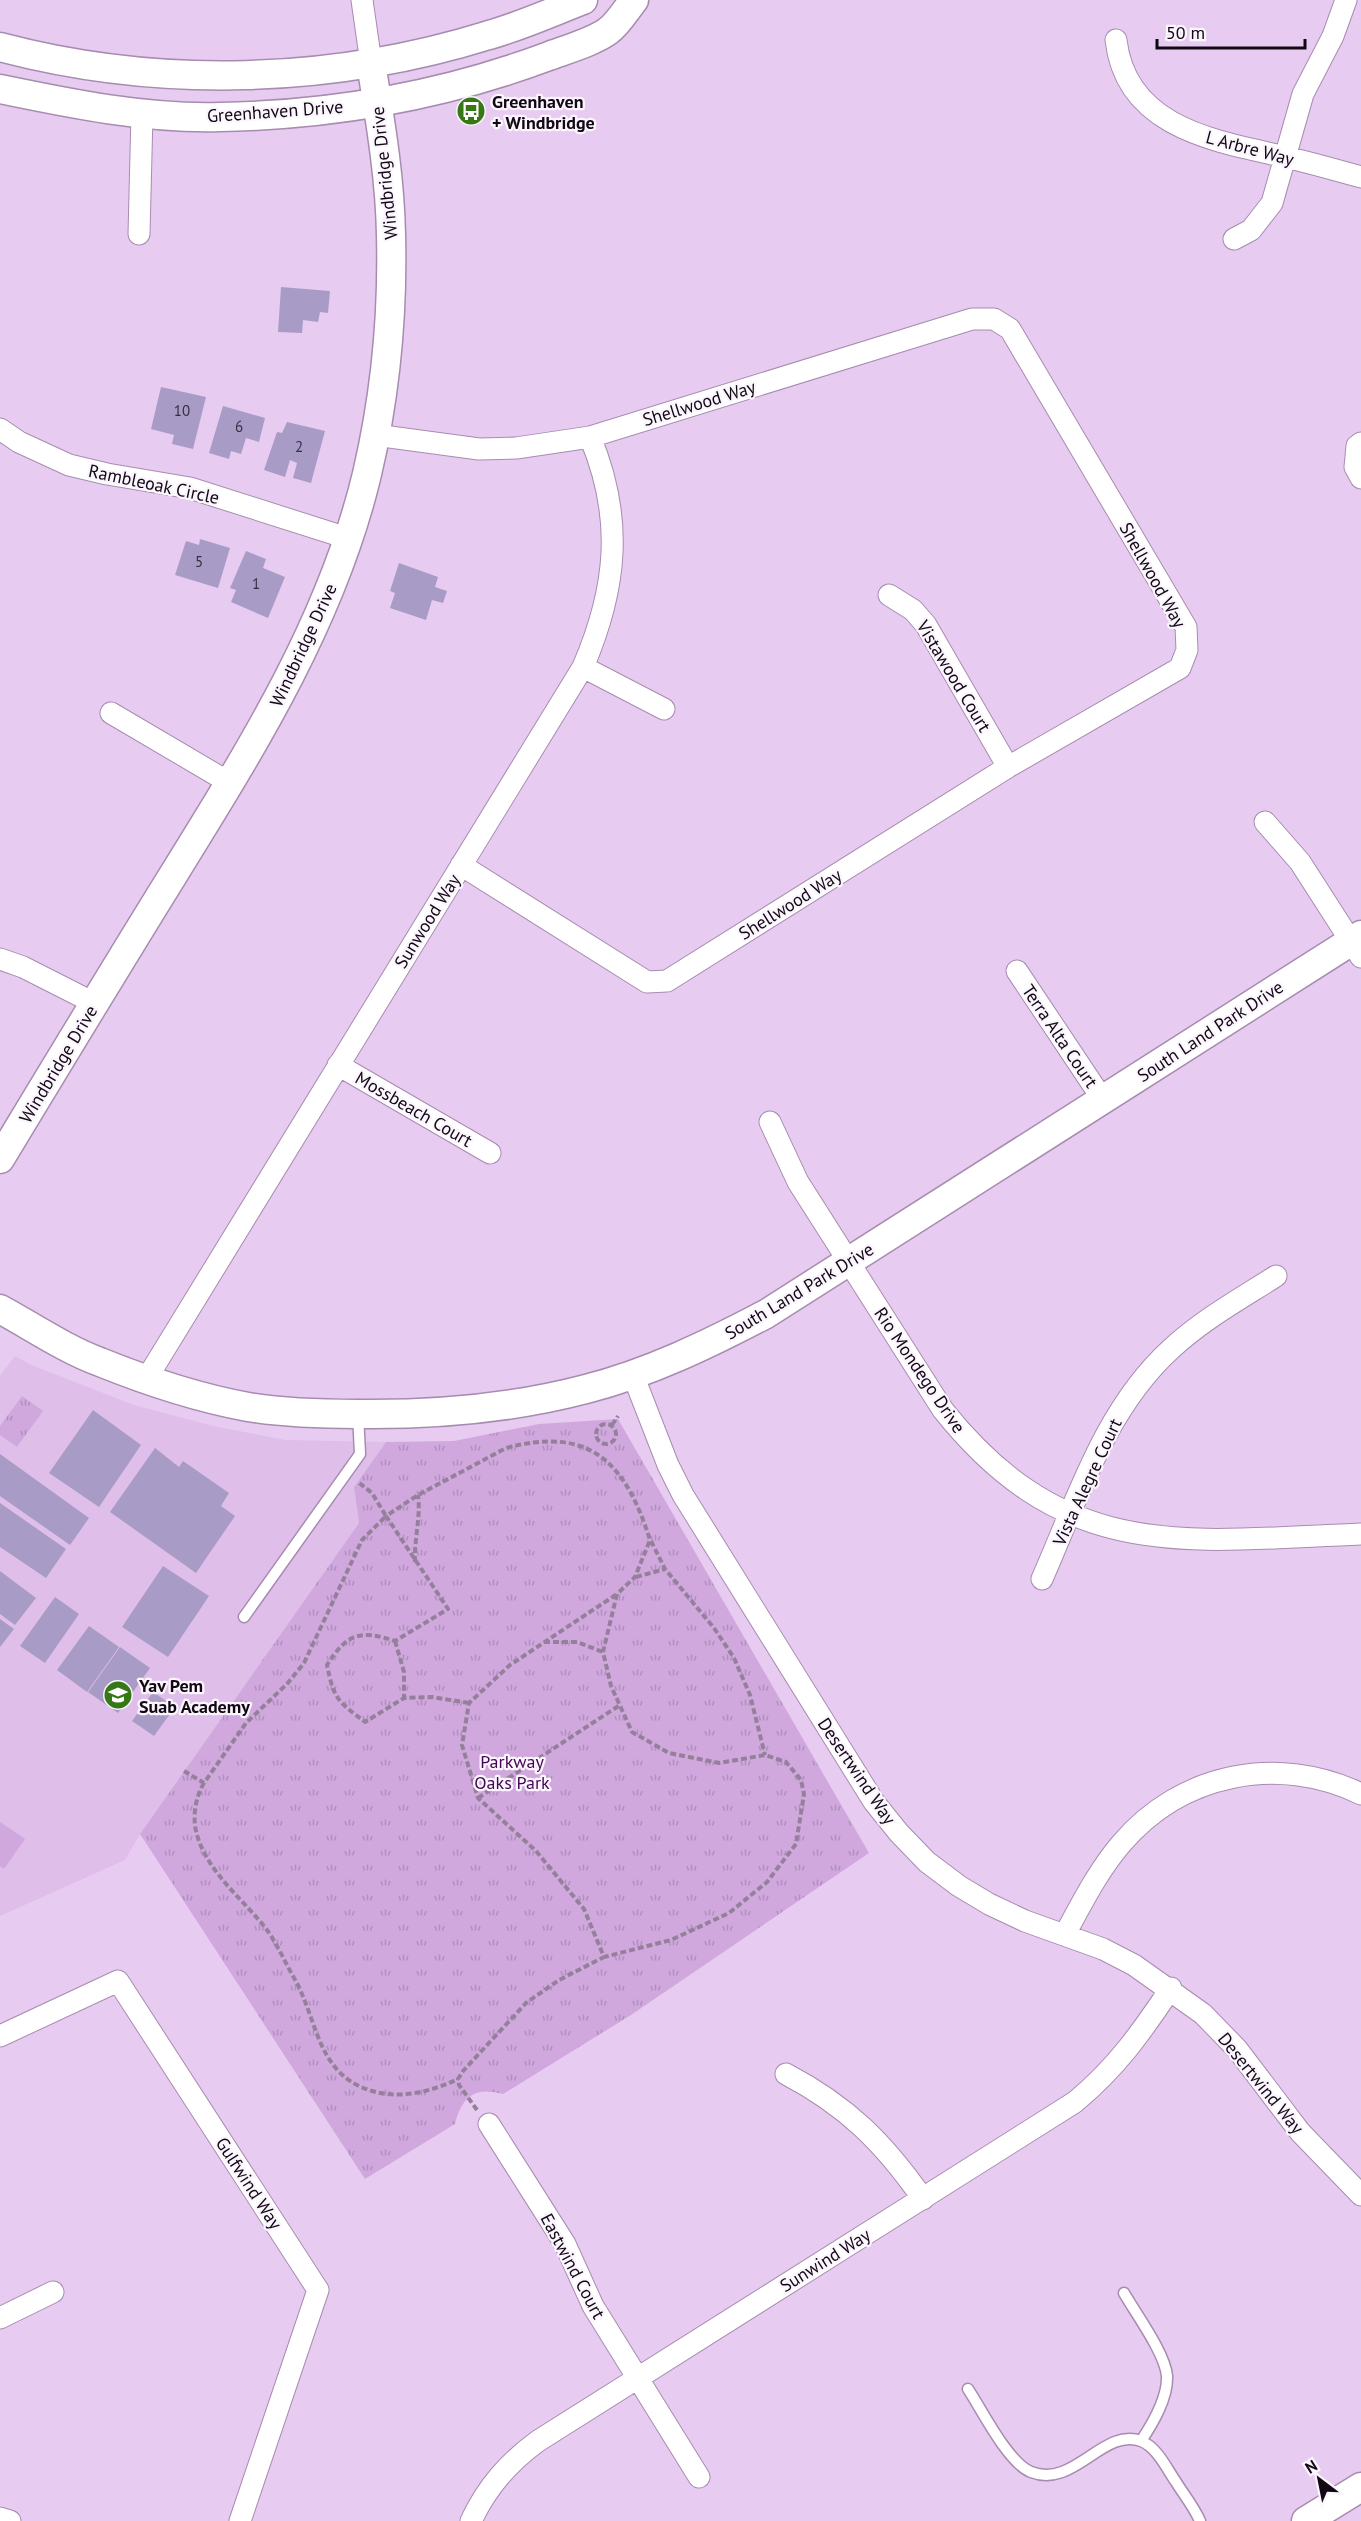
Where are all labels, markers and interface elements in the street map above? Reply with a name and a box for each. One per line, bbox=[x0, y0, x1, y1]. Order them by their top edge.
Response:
scale bar bbox=[1157, 12, 1306, 50]
text: 50 m bbox=[1166, 21, 1205, 44]
place label: Greenhaven + Windbridge bbox=[492, 90, 595, 134]
street label: Greenhaven Drive bbox=[206, 95, 344, 127]
bus stop icon: Greenhaven + Windbridge bbox=[455, 95, 487, 127]
street label: Windbridge Drive bbox=[366, 105, 402, 241]
street label: L Arbre Way bbox=[1203, 125, 1297, 171]
street label: Shellwood Way bbox=[640, 375, 759, 431]
house number: 10 bbox=[174, 401, 190, 420]
house number: 6 bbox=[235, 417, 243, 436]
house number: 2 bbox=[295, 437, 303, 456]
street label: Rambleoak Circle bbox=[86, 459, 222, 509]
street label: Shellwood Way bbox=[1115, 518, 1192, 632]
house number: 5 bbox=[195, 552, 203, 571]
house number: 1 bbox=[252, 574, 260, 593]
street label: Windbridge Drive bbox=[264, 580, 342, 710]
street label: Vistawood Court bbox=[911, 615, 996, 736]
street label: Shellwood Way bbox=[734, 863, 846, 945]
street label: Sunwood Way bbox=[389, 869, 465, 972]
street label: South Land Park Drive bbox=[1133, 975, 1287, 1087]
street label: Terra Alta Court bbox=[1017, 980, 1103, 1092]
street label: Windbridge Drive bbox=[14, 1001, 102, 1127]
street label: Mossbeach Court bbox=[351, 1066, 477, 1152]
street label: South Land Park Drive bbox=[720, 1237, 878, 1345]
street label: Rio Mondego Drive bbox=[869, 1303, 971, 1437]
street label: Vista Alegre Court bbox=[1047, 1415, 1127, 1550]
place label: Yav Pem Suab Academy bbox=[138, 1674, 250, 1718]
school or university icon: Yav Pem Suab Academy bbox=[102, 1679, 134, 1711]
street label: Desertwind Way bbox=[813, 1713, 902, 1829]
park label: Parkway Oaks Park bbox=[474, 1750, 550, 1794]
street label: Desertwind Way bbox=[1213, 2028, 1309, 2139]
street label: Gulfwind Way bbox=[211, 2133, 288, 2234]
street label: Eastwind Court bbox=[536, 2209, 610, 2323]
street label: Sunwind Way bbox=[775, 2223, 875, 2297]
north arrow bbox=[1289, 2449, 1349, 2509]
text: N bbox=[1301, 2455, 1321, 2478]

